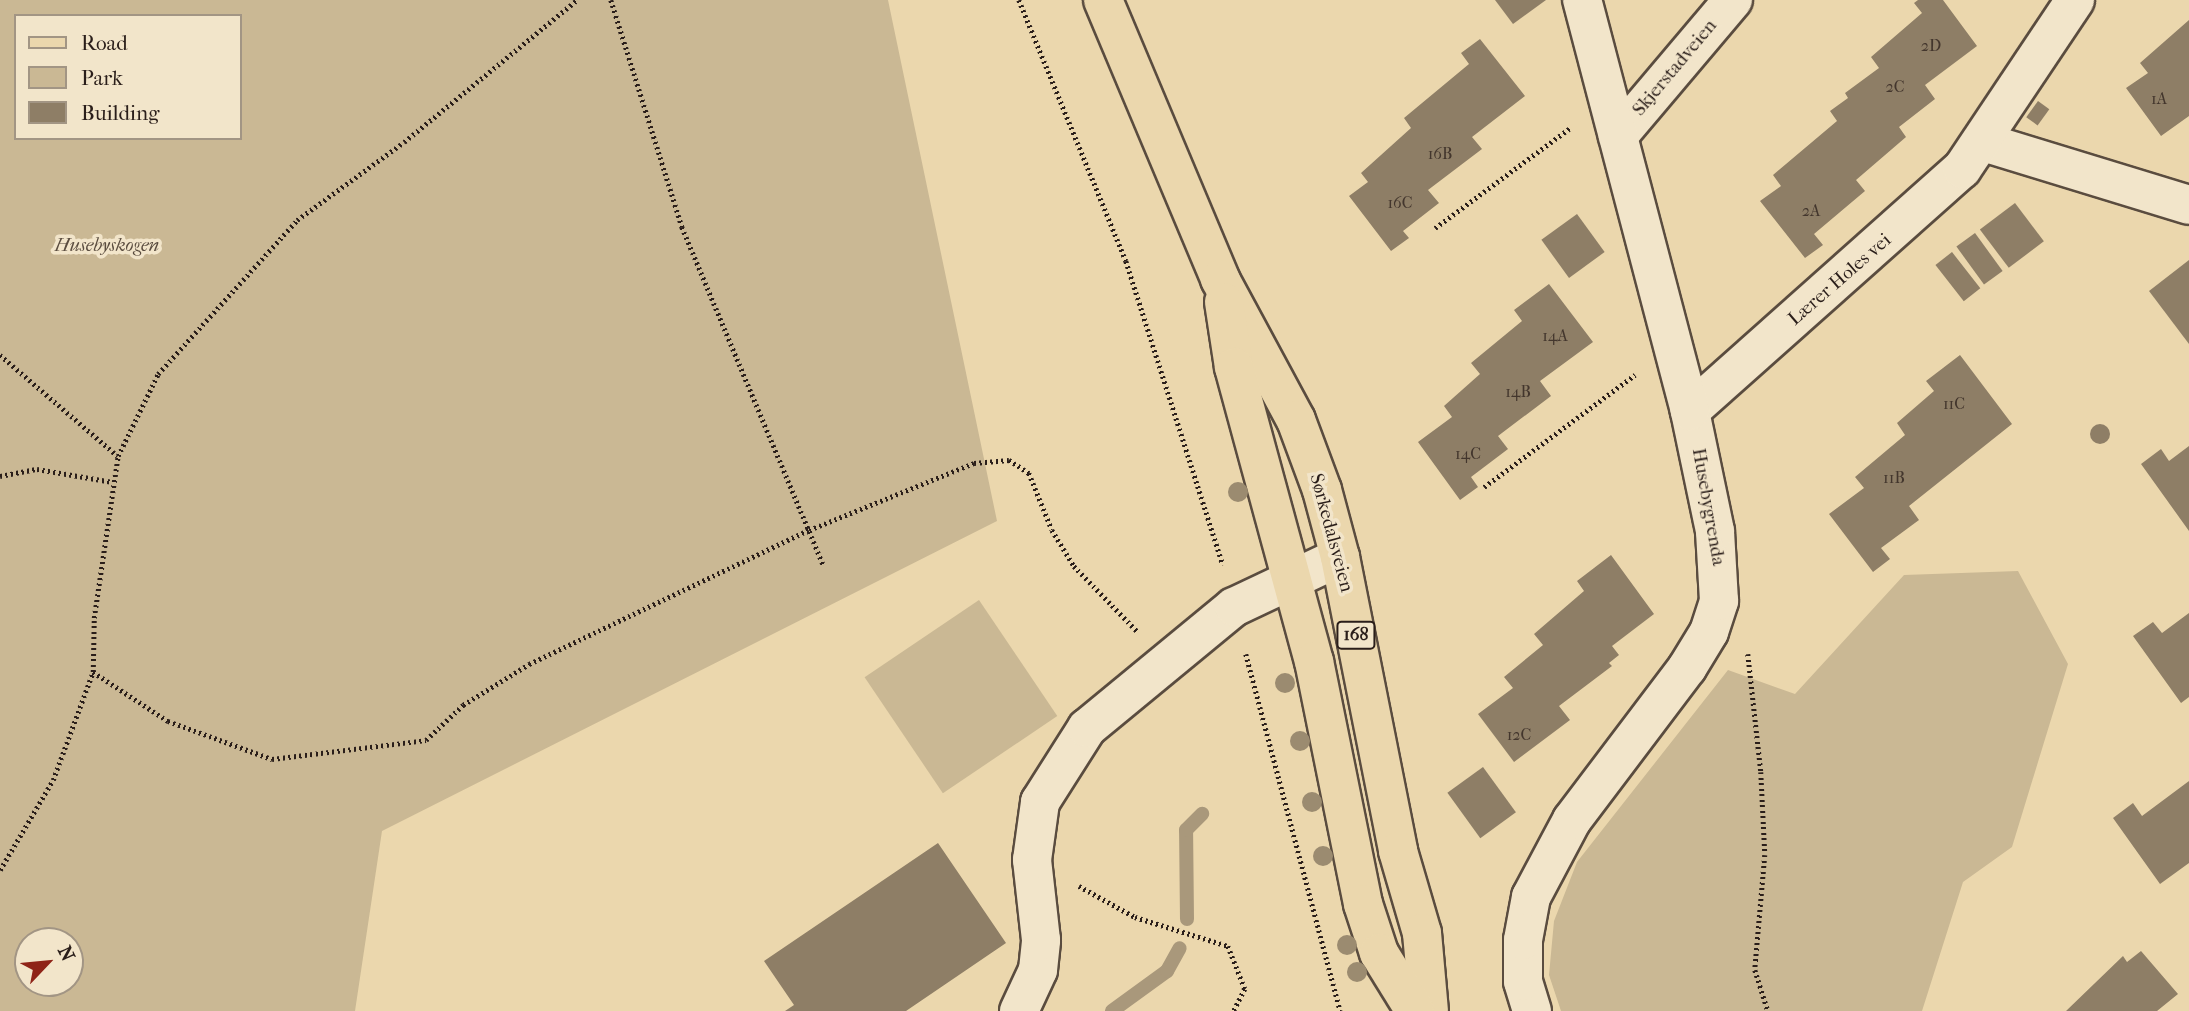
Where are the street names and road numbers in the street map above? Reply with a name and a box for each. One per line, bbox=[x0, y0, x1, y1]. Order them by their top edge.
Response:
street label: Skjerstadveien bbox=[1628, 15, 1722, 121]
street label: Lærer Holes vei bbox=[1784, 229, 1896, 331]
street label: Husebygrenda bbox=[1686, 446, 1730, 568]
street label: Sørkedalsveien bbox=[1304, 471, 1358, 595]
road number: 168 bbox=[1335, 620, 1377, 650]

